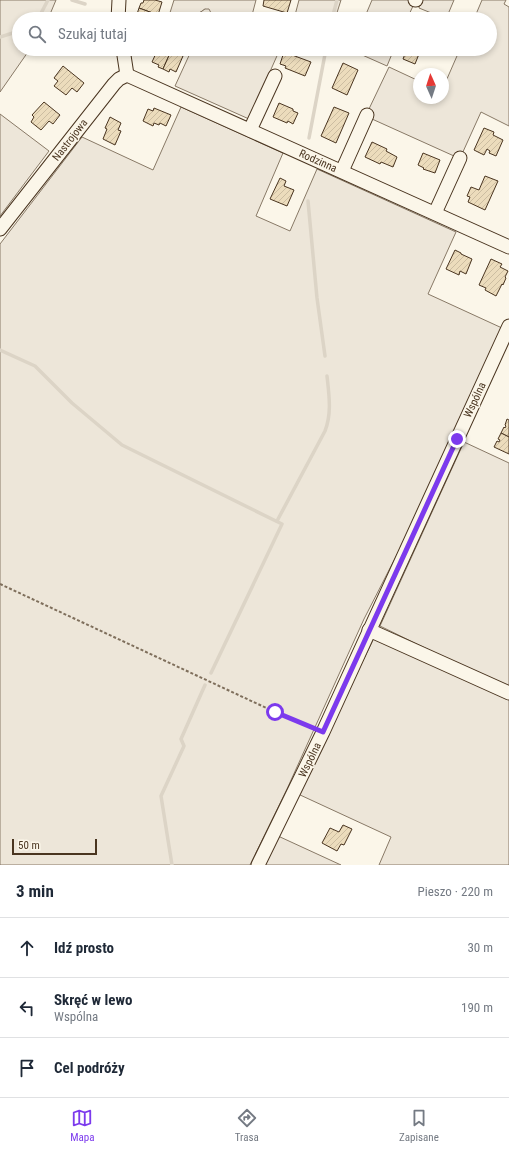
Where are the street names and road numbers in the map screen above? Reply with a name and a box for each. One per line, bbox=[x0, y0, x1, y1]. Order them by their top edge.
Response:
street label: Nastrojowa bbox=[50, 116, 90, 164]
street label: Rodzinna bbox=[297, 147, 339, 175]
street label: Wspólna bbox=[461, 380, 489, 420]
street label: Wspólna bbox=[296, 740, 324, 780]

